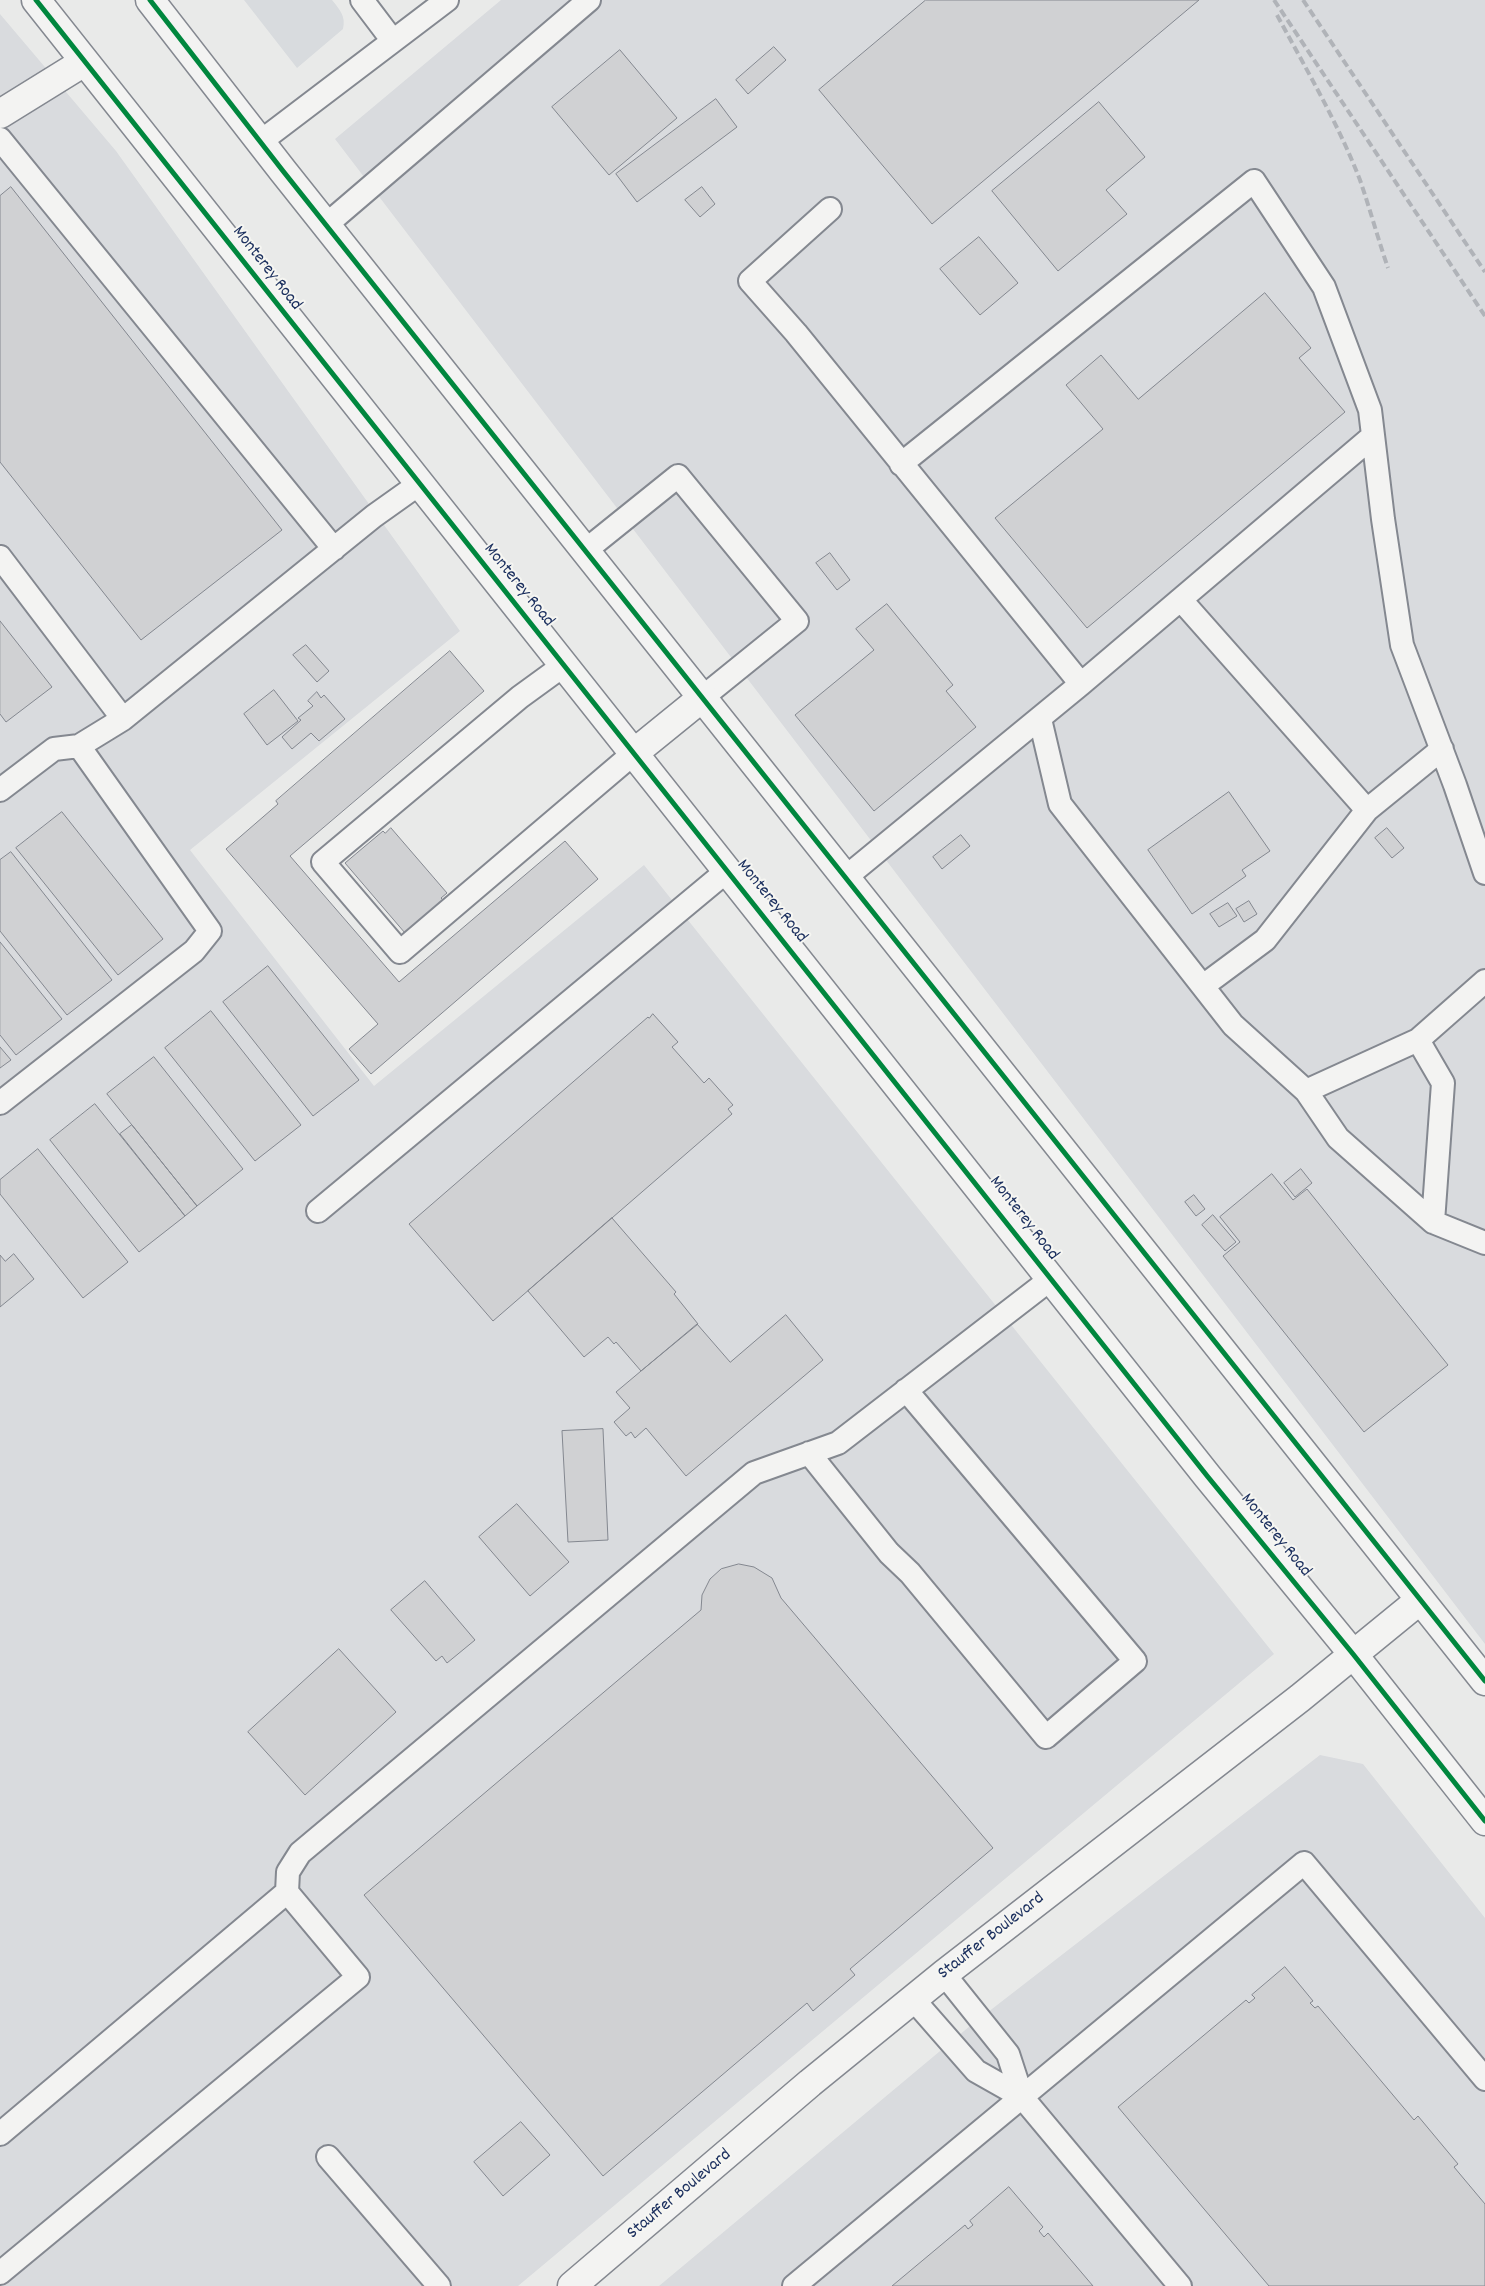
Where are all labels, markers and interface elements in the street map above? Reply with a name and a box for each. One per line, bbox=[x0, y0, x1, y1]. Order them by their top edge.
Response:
street label: Monterey Road bbox=[226, 223, 306, 315]
street label: Monterey Road bbox=[478, 540, 558, 632]
street label: Monterey Road bbox=[731, 856, 811, 948]
street label: Monterey Road bbox=[983, 1173, 1063, 1265]
street label: Monterey Road bbox=[1235, 1490, 1315, 1582]
street label: Stauffer Boulevard bbox=[934, 1889, 1050, 1985]
street label: Stauffer Boulevard bbox=[624, 2145, 736, 2245]

